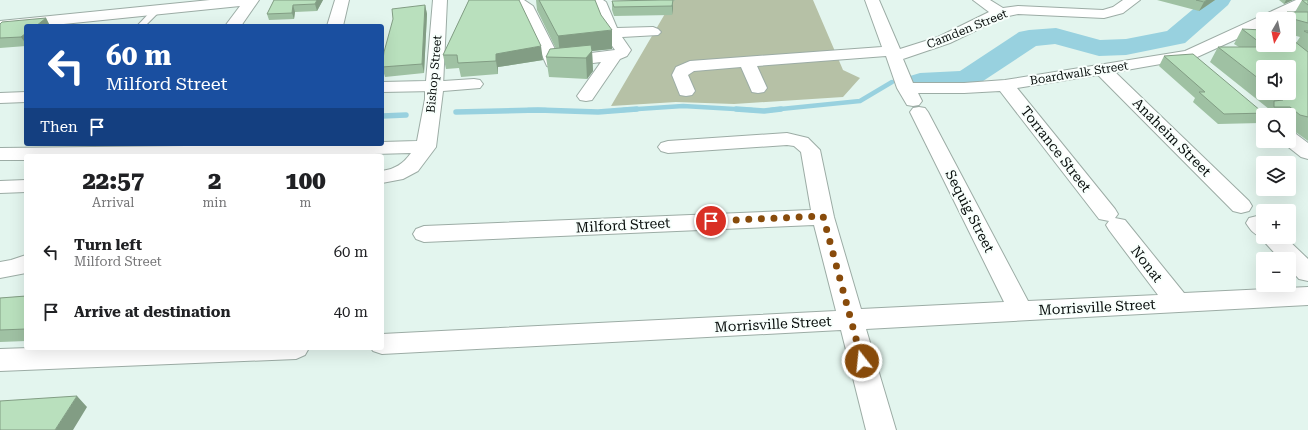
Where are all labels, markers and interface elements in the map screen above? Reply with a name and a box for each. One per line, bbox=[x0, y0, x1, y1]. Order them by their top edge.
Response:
street label: Camden Street bbox=[925, 6, 1010, 52]
north arrow bbox=[1256, 12, 1296, 52]
map controls bbox=[1256, 12, 1296, 292]
street label: Bishop Street bbox=[424, 34, 444, 113]
text: 60 m bbox=[106, 39, 171, 72]
icon: left bbox=[40, 40, 92, 92]
street label: Boardwalk Street bbox=[1029, 58, 1130, 88]
button: sound bbox=[1256, 60, 1296, 100]
text: Milford Street bbox=[106, 73, 227, 94]
street label: Anaheim Street bbox=[1130, 95, 1214, 179]
street label: Torrance Street bbox=[1018, 103, 1094, 195]
button: search bbox=[1256, 108, 1296, 148]
icon: arrive bbox=[86, 116, 108, 138]
text: Then bbox=[40, 118, 78, 136]
button: layers bbox=[1256, 156, 1296, 196]
text: 22:57 bbox=[82, 167, 144, 195]
text: 2 bbox=[208, 167, 221, 195]
text: 100 bbox=[285, 167, 326, 195]
street label: Sequig Street bbox=[942, 167, 998, 255]
text: Arrival bbox=[92, 195, 134, 210]
text: min bbox=[202, 195, 227, 210]
text: m bbox=[299, 195, 311, 210]
pin bbox=[694, 204, 728, 238]
button: + bbox=[1256, 204, 1296, 244]
icon: arrive bbox=[700, 210, 722, 232]
street label: Milford Street bbox=[575, 215, 671, 235]
text: Turn left bbox=[74, 236, 142, 254]
icon: left bbox=[40, 241, 62, 263]
text: 60 m bbox=[334, 243, 368, 261]
street label: Nonat bbox=[1128, 243, 1166, 285]
button: − bbox=[1256, 252, 1296, 292]
text: Milford Street bbox=[74, 254, 162, 269]
street label: Morrisville Street bbox=[1038, 296, 1156, 318]
icon: arrive bbox=[40, 301, 62, 323]
text: Arrive at destination bbox=[74, 303, 230, 321]
text: 40 m bbox=[334, 303, 368, 321]
street label: Morrisville Street bbox=[714, 313, 832, 335]
position arrow bbox=[841, 340, 883, 382]

